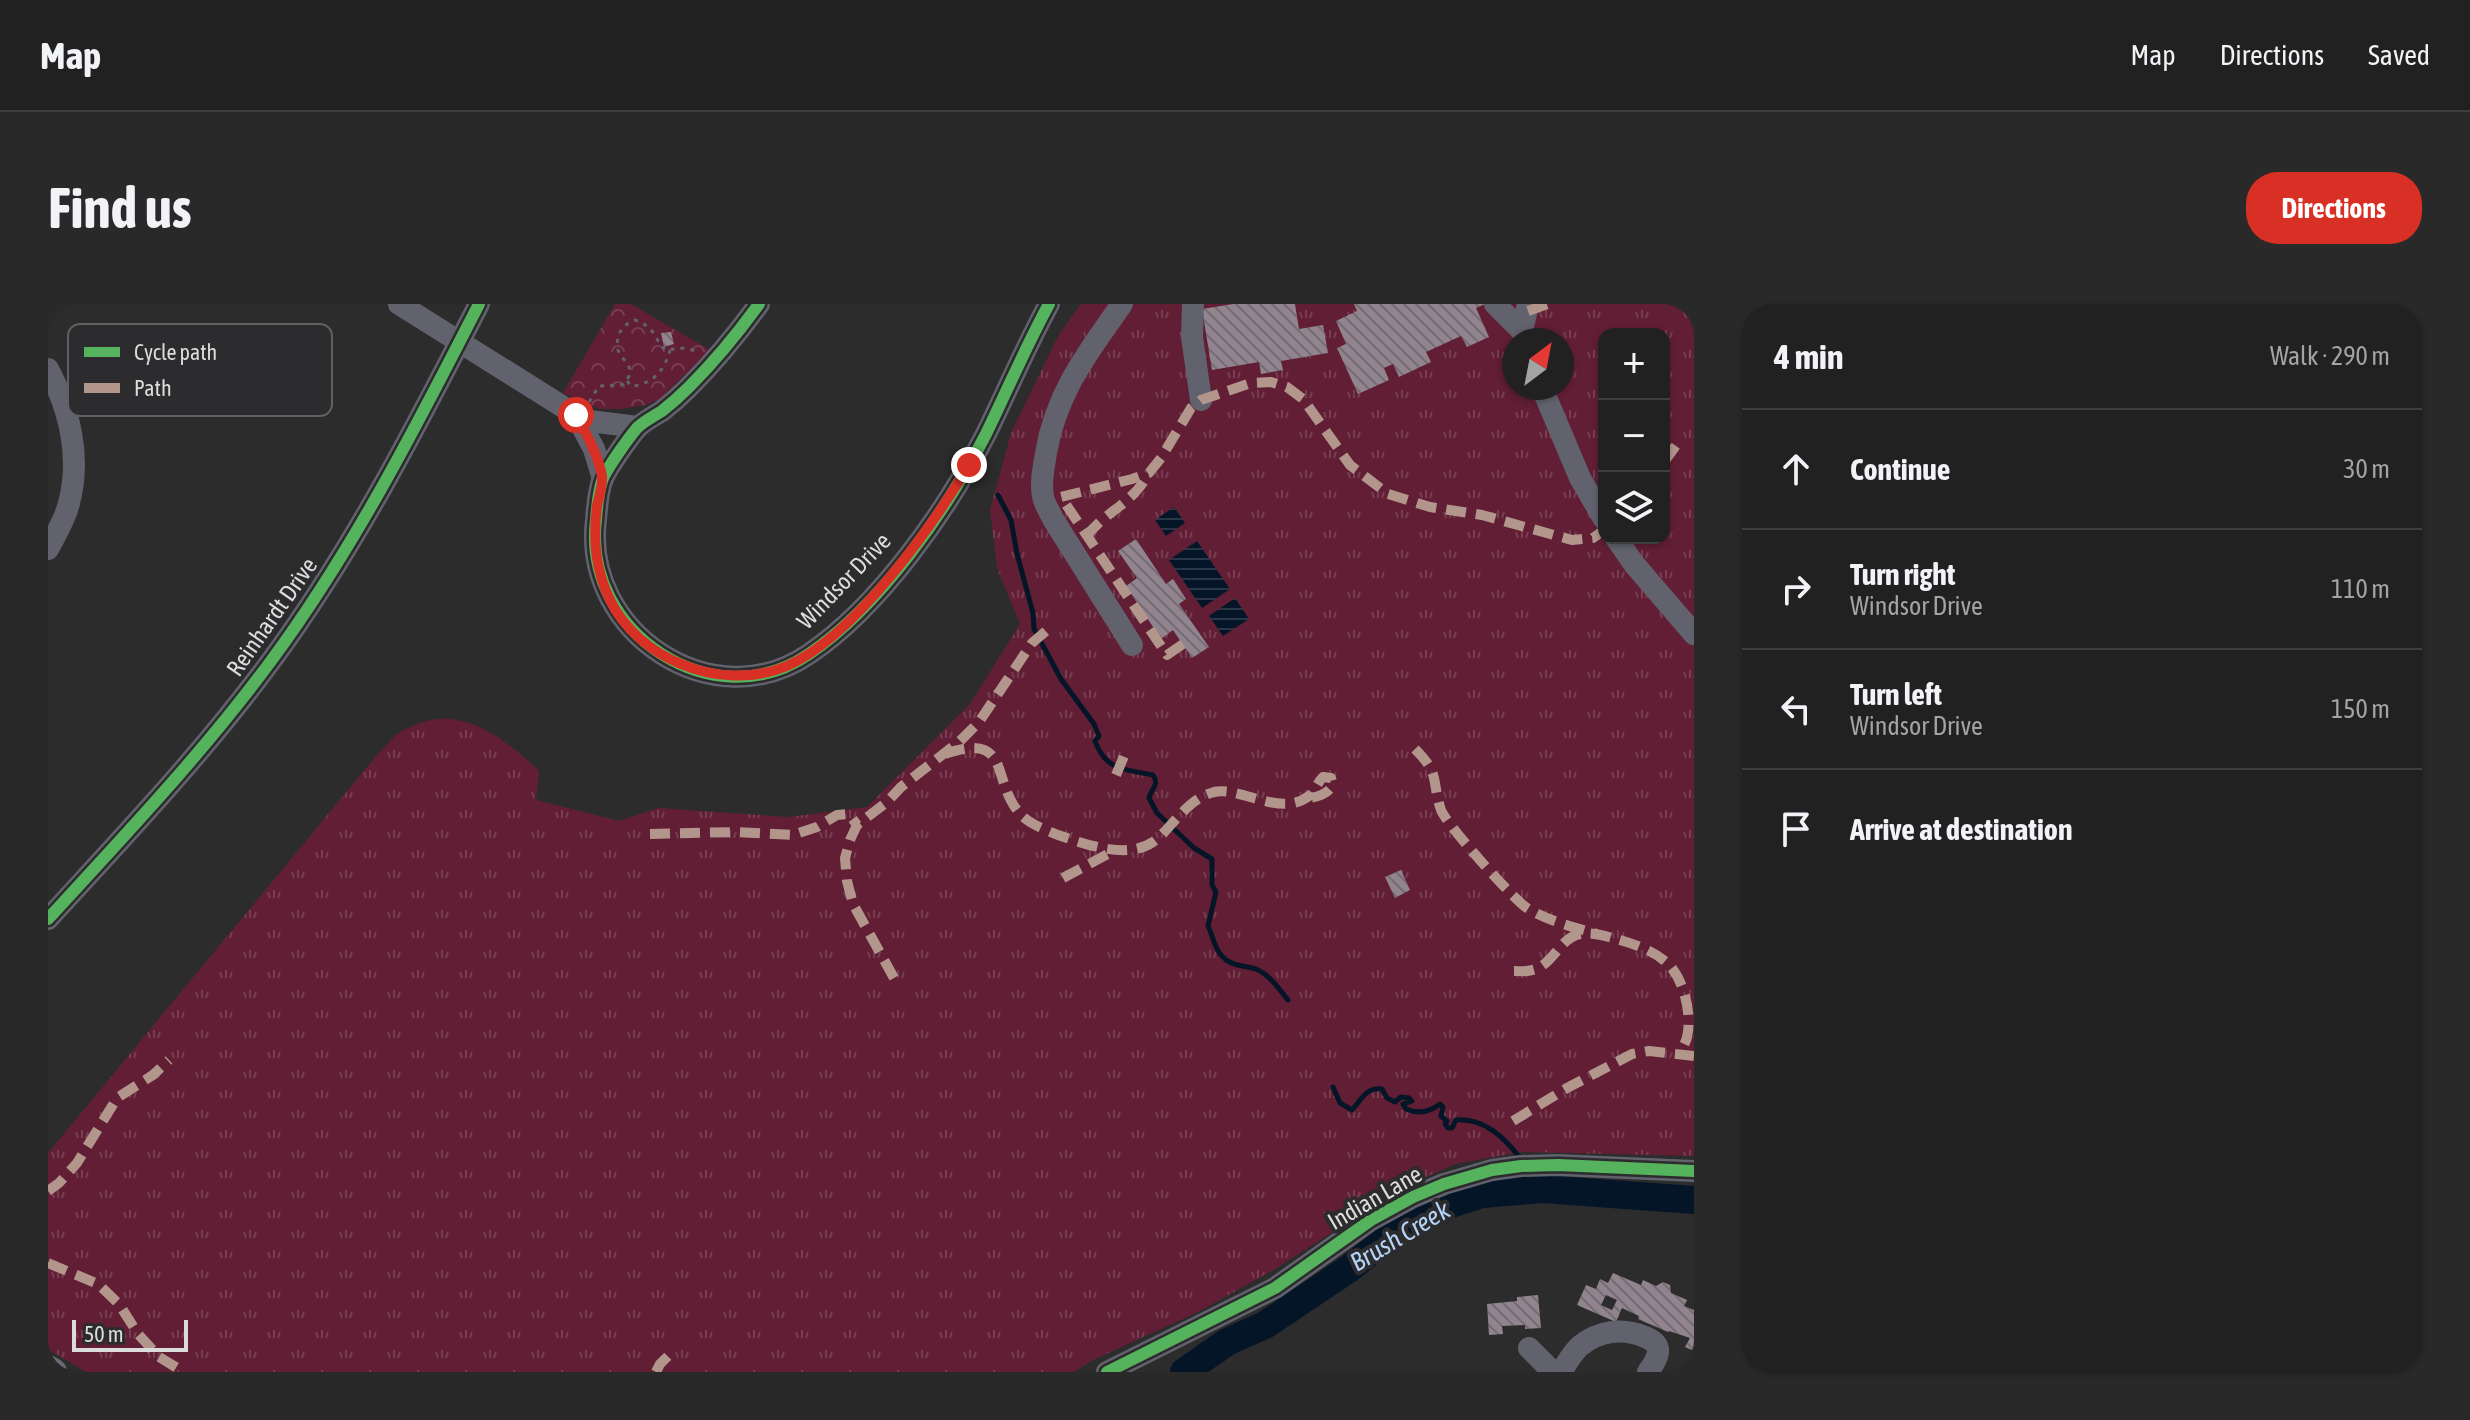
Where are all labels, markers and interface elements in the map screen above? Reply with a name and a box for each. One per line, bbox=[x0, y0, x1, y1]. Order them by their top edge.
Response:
text: Map bbox=[40, 34, 101, 77]
text: Map bbox=[2131, 39, 2176, 71]
text: Directions bbox=[2220, 39, 2324, 71]
text: Saved bbox=[2368, 39, 2430, 71]
button: Directions bbox=[2246, 172, 2422, 244]
text: Find us bbox=[48, 176, 192, 240]
legend bbox=[68, 324, 332, 416]
north arrow bbox=[1502, 328, 1574, 400]
map controls bbox=[1598, 328, 1670, 544]
button: + bbox=[1598, 328, 1670, 400]
text: 4 min bbox=[1774, 337, 1843, 376]
text: Cycle path bbox=[134, 339, 217, 365]
text: Walk · 290 m bbox=[2270, 341, 2390, 371]
text: Path bbox=[134, 375, 172, 401]
route start bbox=[558, 397, 594, 433]
button: − bbox=[1598, 400, 1670, 472]
route end bbox=[951, 447, 987, 483]
icon: ahead bbox=[1774, 447, 1818, 491]
text: Continue bbox=[1850, 452, 1950, 486]
text: 30 m bbox=[2343, 454, 2390, 484]
button: layers bbox=[1598, 472, 1670, 544]
street label: Windsor Drive bbox=[791, 527, 896, 634]
street label: Reinhardt Drive bbox=[221, 552, 322, 681]
text: Turn right bbox=[1850, 557, 1956, 591]
icon: right bbox=[1774, 567, 1818, 611]
text: 110 m bbox=[2331, 574, 2390, 604]
text: Windsor Drive bbox=[1850, 591, 1983, 621]
text: Turn left bbox=[1850, 677, 1942, 711]
icon: left bbox=[1774, 687, 1818, 731]
text: 150 m bbox=[2331, 694, 2390, 724]
text: Windsor Drive bbox=[1850, 711, 1983, 741]
icon: arrive bbox=[1774, 807, 1818, 851]
text: Arrive at destination bbox=[1850, 812, 2072, 846]
street label: Indian Lane bbox=[1323, 1160, 1426, 1235]
water label: Brush Creek bbox=[1345, 1194, 1456, 1277]
scale bar bbox=[72, 1316, 188, 1352]
text: 50 m bbox=[84, 1321, 124, 1347]

